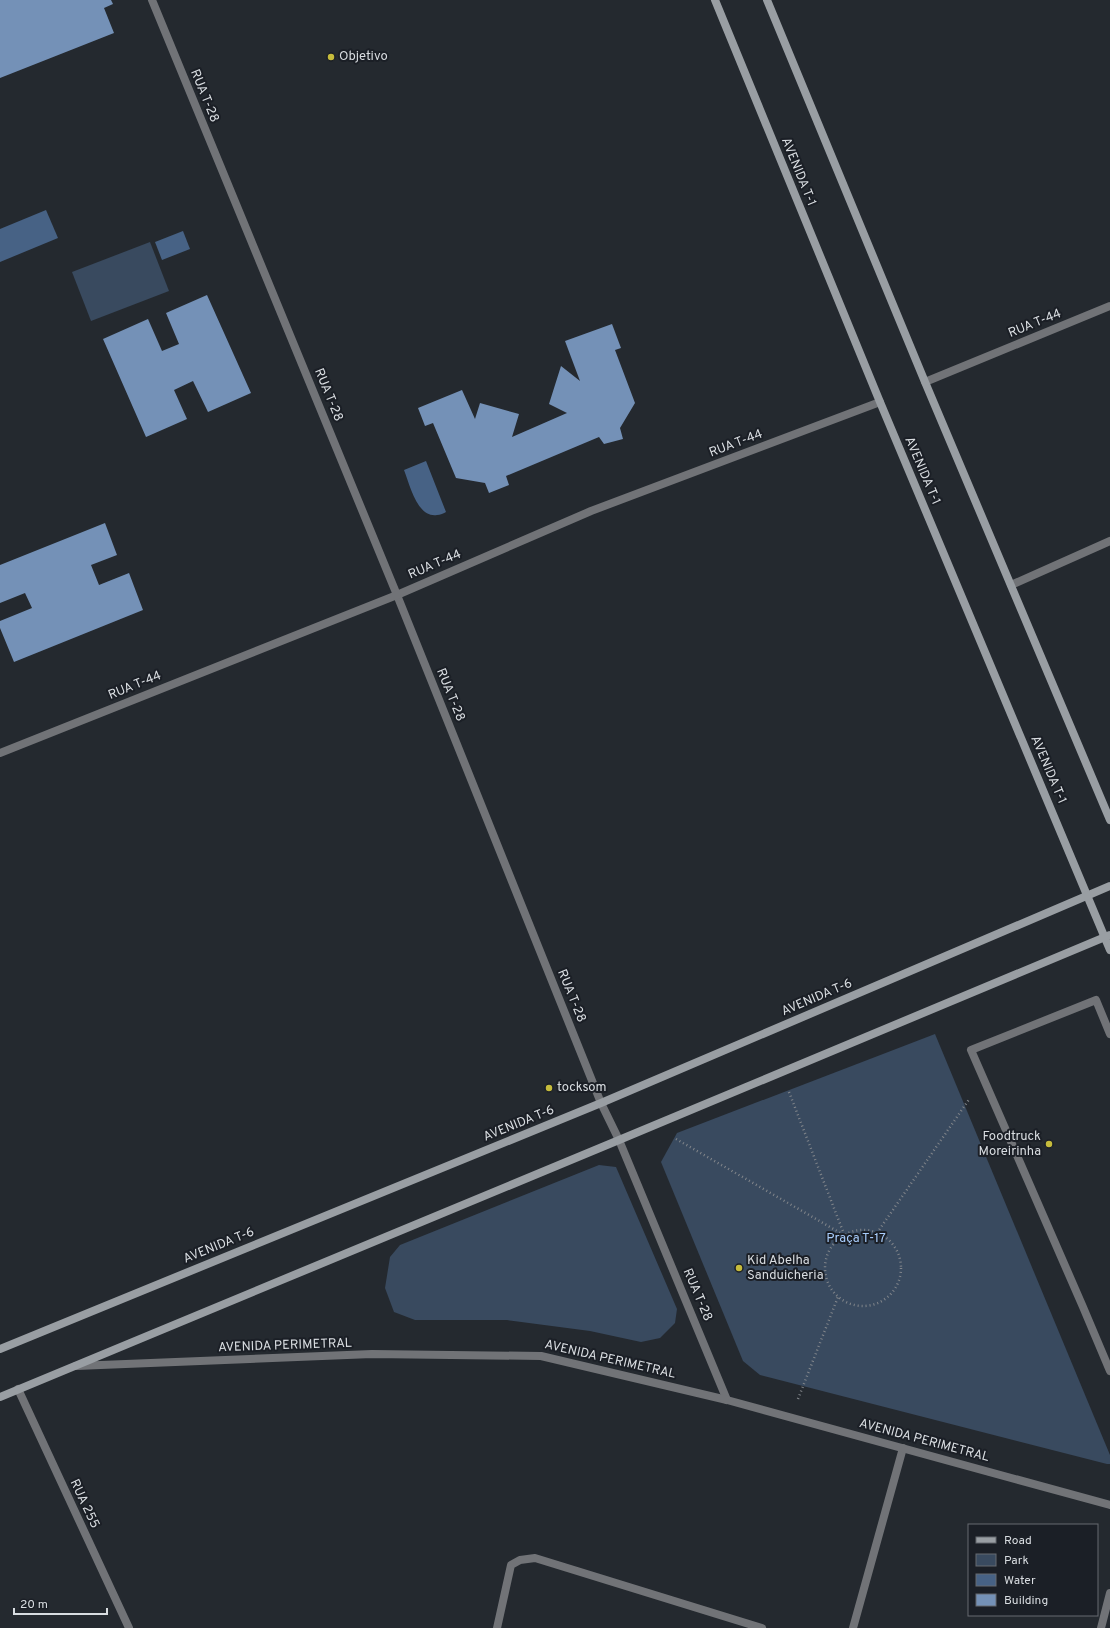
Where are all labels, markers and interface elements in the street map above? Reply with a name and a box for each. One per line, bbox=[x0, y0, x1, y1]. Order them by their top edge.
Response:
place label: Objetivo bbox=[339, 49, 388, 65]
marker: Objetivo bbox=[326, 52, 336, 62]
street label: RUA T-28 bbox=[186, 67, 222, 125]
street label: AVENIDA T-1 bbox=[777, 135, 819, 209]
street label: RUA T-44 bbox=[1006, 306, 1064, 342]
street label: RUA T-28 bbox=[310, 366, 346, 424]
street label: RUA T-44 bbox=[707, 426, 765, 462]
street label: AVENIDA T-1 bbox=[900, 435, 944, 507]
street label: RUA T-44 bbox=[406, 547, 464, 583]
street label: RUA T-28 bbox=[432, 666, 468, 724]
street label: RUA T-44 bbox=[106, 668, 164, 704]
street label: AVENIDA T-1 bbox=[1026, 734, 1070, 806]
street label: RUA T-28 bbox=[553, 967, 589, 1025]
street label: AVENIDA T-6 bbox=[779, 976, 855, 1020]
place label: tocksom bbox=[557, 1080, 607, 1096]
marker: tocksom bbox=[544, 1083, 554, 1093]
street label: AVENIDA T-6 bbox=[481, 1102, 557, 1146]
place label: Foodtruck Moreirinha bbox=[978, 1129, 1041, 1160]
marker: Foodtruck Moreirinha bbox=[1044, 1139, 1054, 1149]
street label: AVENIDA T-6 bbox=[181, 1224, 257, 1268]
park label: Praça T-17 bbox=[826, 1231, 886, 1247]
place label: Kid Abelha Sanduicheria bbox=[747, 1253, 824, 1284]
marker: Kid Abelha Sanduicheria bbox=[734, 1263, 744, 1273]
street label: RUA T-28 bbox=[679, 1266, 715, 1324]
street label: AVENIDA PERIMETRAL bbox=[218, 1336, 352, 1356]
street label: AVENIDA PERIMETRAL bbox=[543, 1337, 677, 1383]
street label: AVENIDA PERIMETRAL bbox=[857, 1416, 991, 1466]
street label: RUA 255 bbox=[66, 1477, 102, 1531]
legend bbox=[968, 1524, 1098, 1616]
text: Road bbox=[1004, 1533, 1032, 1549]
text: Park bbox=[1004, 1553, 1029, 1569]
text: Water bbox=[1004, 1573, 1036, 1589]
scale bar bbox=[14, 1590, 107, 1616]
text: Building bbox=[1004, 1593, 1048, 1609]
text: 20 m bbox=[20, 1597, 48, 1613]

